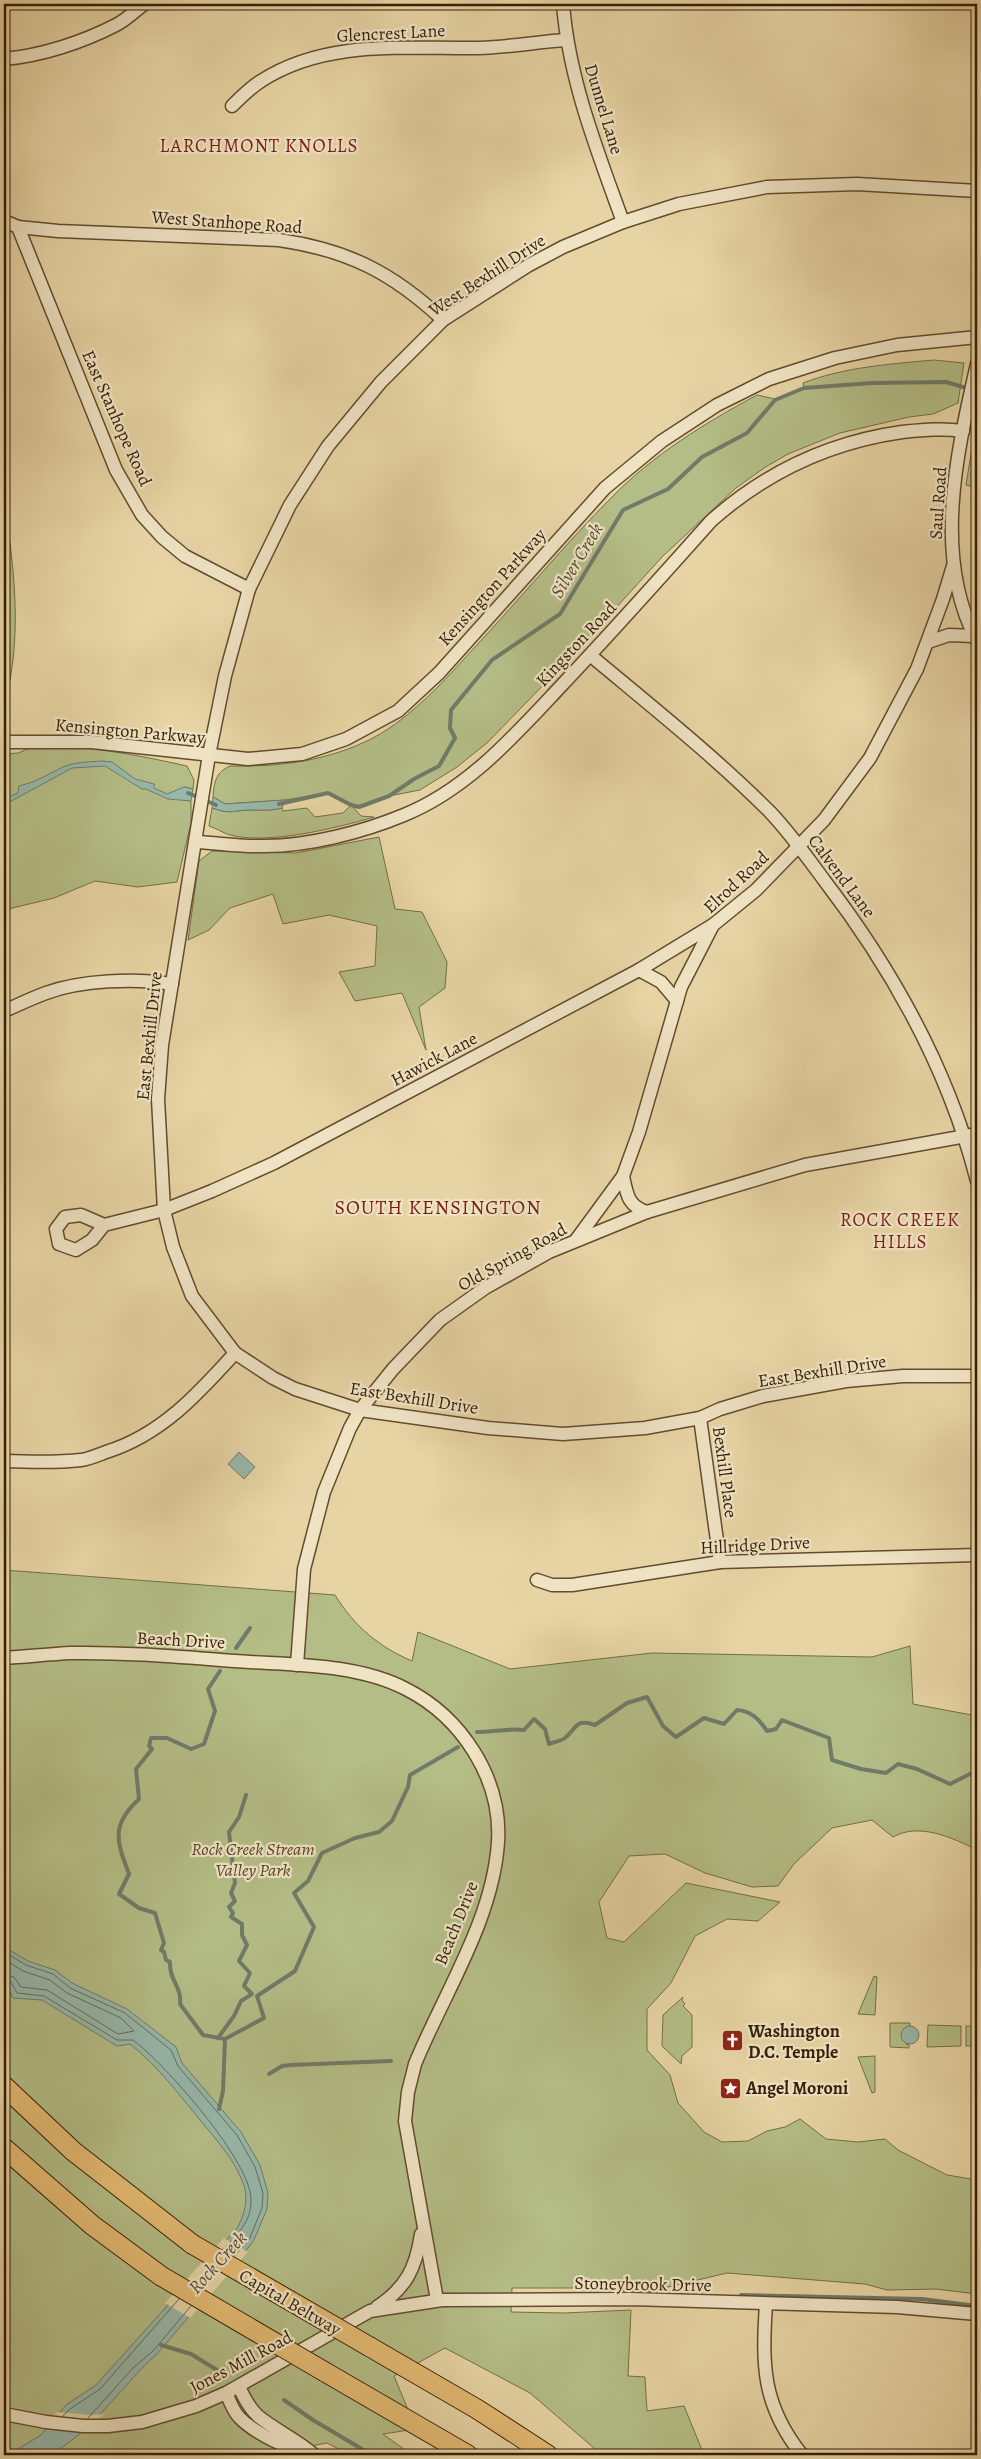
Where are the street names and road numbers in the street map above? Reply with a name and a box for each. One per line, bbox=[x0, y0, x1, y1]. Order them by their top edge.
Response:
street label: Glencrest Lane bbox=[336, 18, 446, 48]
street label: Dunnel Lane bbox=[579, 61, 629, 157]
street label: West Stanhope Road bbox=[150, 205, 304, 239]
street label: West Bexhill Drive bbox=[423, 228, 550, 322]
street label: East Stanhope Road bbox=[76, 346, 158, 490]
street label: Saul Road bbox=[923, 466, 953, 540]
street label: Kensington Parkway bbox=[433, 522, 552, 651]
street label: Kingston Road bbox=[530, 596, 622, 692]
street label: Kensington Parkway bbox=[54, 712, 207, 750]
street label: Calvend Lane bbox=[803, 829, 881, 923]
street label: Elrod Road bbox=[698, 845, 774, 919]
street label: East Bexhill Drive bbox=[130, 970, 168, 1102]
street label: Hawick Lane bbox=[387, 1026, 481, 1092]
street label: Old Spring Road bbox=[453, 1217, 571, 1297]
street label: East Bexhill Drive bbox=[756, 1349, 888, 1393]
street label: East Bexhill Drive bbox=[348, 1376, 480, 1420]
street label: Bexhill Place bbox=[707, 1425, 743, 1519]
street label: Hillridge Drive bbox=[699, 1530, 811, 1560]
street label: Beach Drive bbox=[136, 1626, 226, 1654]
street label: Beach Drive bbox=[428, 1878, 484, 1968]
street label: Capital Beltway bbox=[235, 2263, 346, 2341]
street label: Stoneybrook Drive bbox=[574, 2271, 712, 2297]
street label: Jones Mill Road bbox=[186, 2325, 297, 2399]

